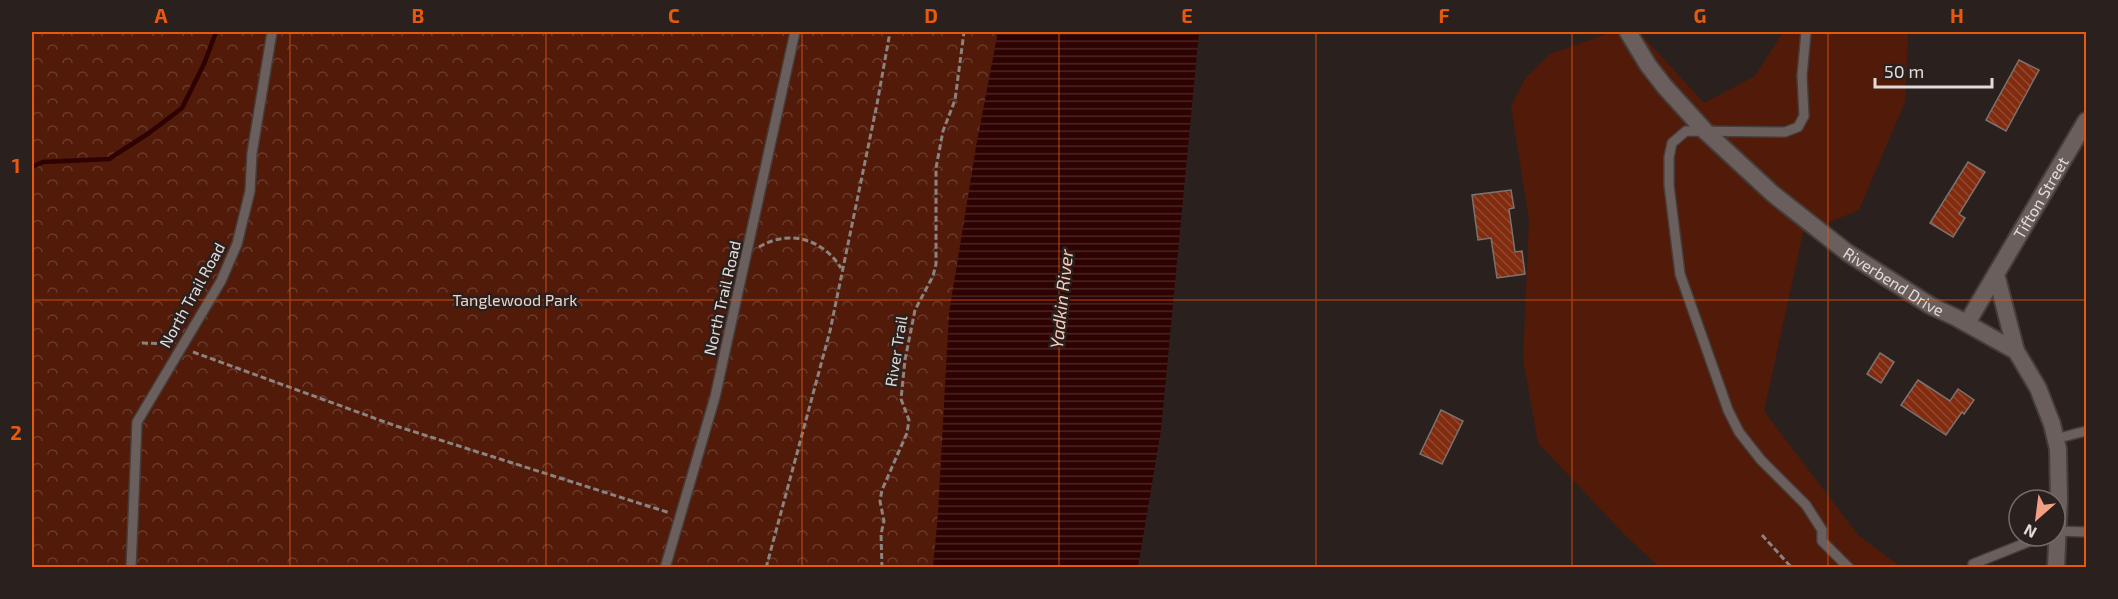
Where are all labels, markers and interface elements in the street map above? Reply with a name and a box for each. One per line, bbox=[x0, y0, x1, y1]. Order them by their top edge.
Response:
text: A bbox=[154, 3, 168, 27]
text: B bbox=[412, 3, 424, 27]
text: C bbox=[668, 3, 680, 27]
text: D bbox=[924, 3, 938, 27]
text: E bbox=[1181, 3, 1193, 27]
text: F bbox=[1438, 3, 1450, 27]
text: G bbox=[1694, 3, 1706, 27]
text: H bbox=[1950, 3, 1964, 27]
scale bar bbox=[1875, 51, 1992, 89]
text: 50 m bbox=[1884, 60, 1924, 82]
text: 1 bbox=[12, 153, 20, 177]
street label: Tifton Street bbox=[2009, 153, 2072, 242]
street label: North Trail Road bbox=[155, 239, 228, 351]
street label: North Trail Road bbox=[699, 239, 744, 357]
street label: Riverbend Drive bbox=[1840, 243, 1947, 320]
water label: Yadkin River bbox=[1045, 247, 1077, 350]
park label: Tanglewood Park bbox=[453, 290, 577, 309]
street label: River Trail bbox=[881, 314, 911, 388]
text: 2 bbox=[10, 420, 22, 444]
north arrow bbox=[2007, 488, 2067, 548]
text: N bbox=[2020, 521, 2039, 543]

